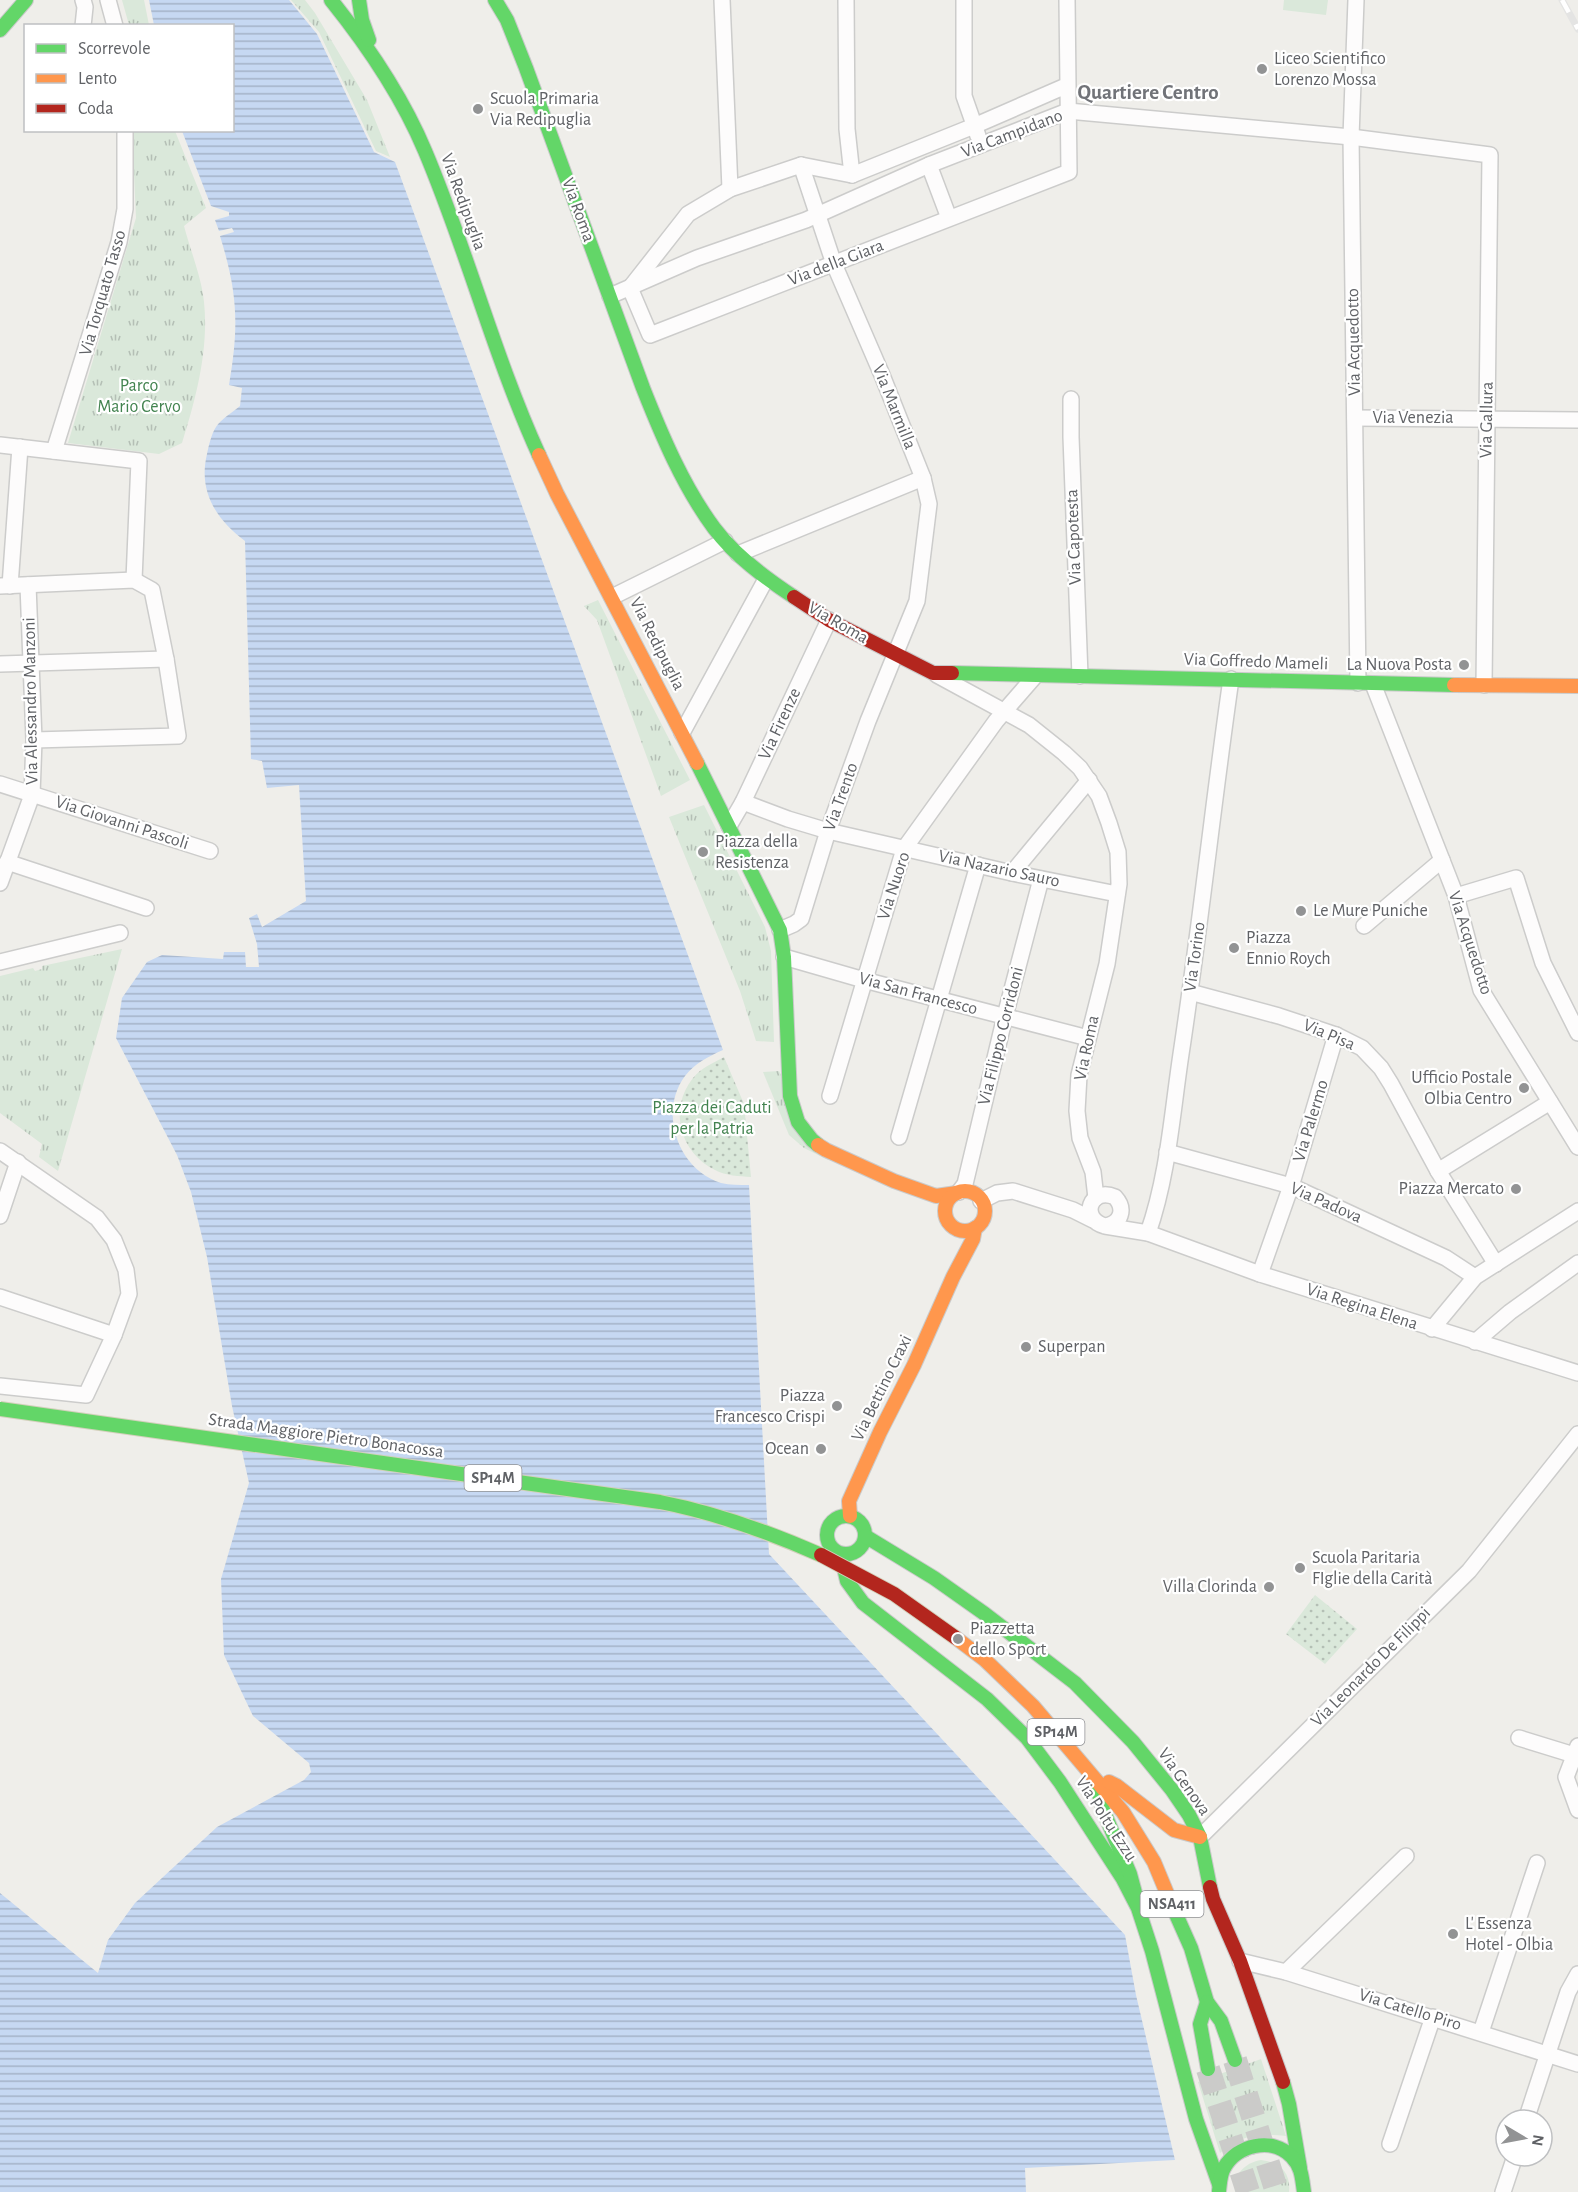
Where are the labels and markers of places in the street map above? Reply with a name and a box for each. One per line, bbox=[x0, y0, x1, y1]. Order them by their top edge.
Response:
place label: Liceo Scientifico Lorenzo Mossa bbox=[1274, 50, 1386, 89]
marker: Liceo Scientifico Lorenzo Mossa bbox=[1255, 62, 1269, 76]
place label: Scuola Primaria Via Redipuglia bbox=[490, 90, 599, 129]
marker: Scuola Primaria Via Redipuglia bbox=[471, 102, 485, 116]
place label: La Nuova Posta bbox=[1347, 656, 1452, 674]
marker: La Nuova Posta bbox=[1457, 658, 1471, 672]
place label: Piazza della Resistenza bbox=[715, 833, 798, 872]
marker: Piazza della Resistenza bbox=[696, 845, 710, 859]
place label: Le Mure Puniche bbox=[1313, 902, 1428, 920]
marker: Le Mure Puniche bbox=[1294, 904, 1308, 918]
place label: Piazza Ennio Roych bbox=[1246, 929, 1331, 968]
marker: Piazza Ennio Roych bbox=[1227, 941, 1241, 955]
place label: Ufficio Postale Olbia Centro bbox=[1411, 1069, 1512, 1108]
marker: Ufficio Postale Olbia Centro bbox=[1517, 1081, 1531, 1095]
place label: Piazza Mercato bbox=[1399, 1180, 1504, 1198]
marker: Piazza Mercato bbox=[1509, 1182, 1523, 1196]
place label: Superpan bbox=[1038, 1338, 1106, 1356]
marker: Superpan bbox=[1019, 1340, 1033, 1354]
place label: Piazza Francesco Crispi bbox=[715, 1387, 825, 1426]
marker: Piazza Francesco Crispi bbox=[830, 1399, 844, 1413]
place label: Ocean bbox=[765, 1440, 809, 1458]
marker: Ocean bbox=[814, 1442, 828, 1456]
place label: Scuola Paritaria FIglie della Carità bbox=[1312, 1549, 1433, 1588]
marker: Scuola Paritaria FIglie della Carità bbox=[1293, 1561, 1307, 1575]
place label: Villa Clorinda bbox=[1163, 1578, 1257, 1596]
marker: Villa Clorinda bbox=[1262, 1580, 1276, 1594]
place label: Piazzetta dello Sport bbox=[970, 1620, 1046, 1659]
marker: Piazzetta dello Sport bbox=[951, 1632, 965, 1646]
place label: L' Essenza Hotel - Olbia bbox=[1465, 1915, 1553, 1954]
marker: L' Essenza Hotel - Olbia bbox=[1446, 1927, 1460, 1941]

